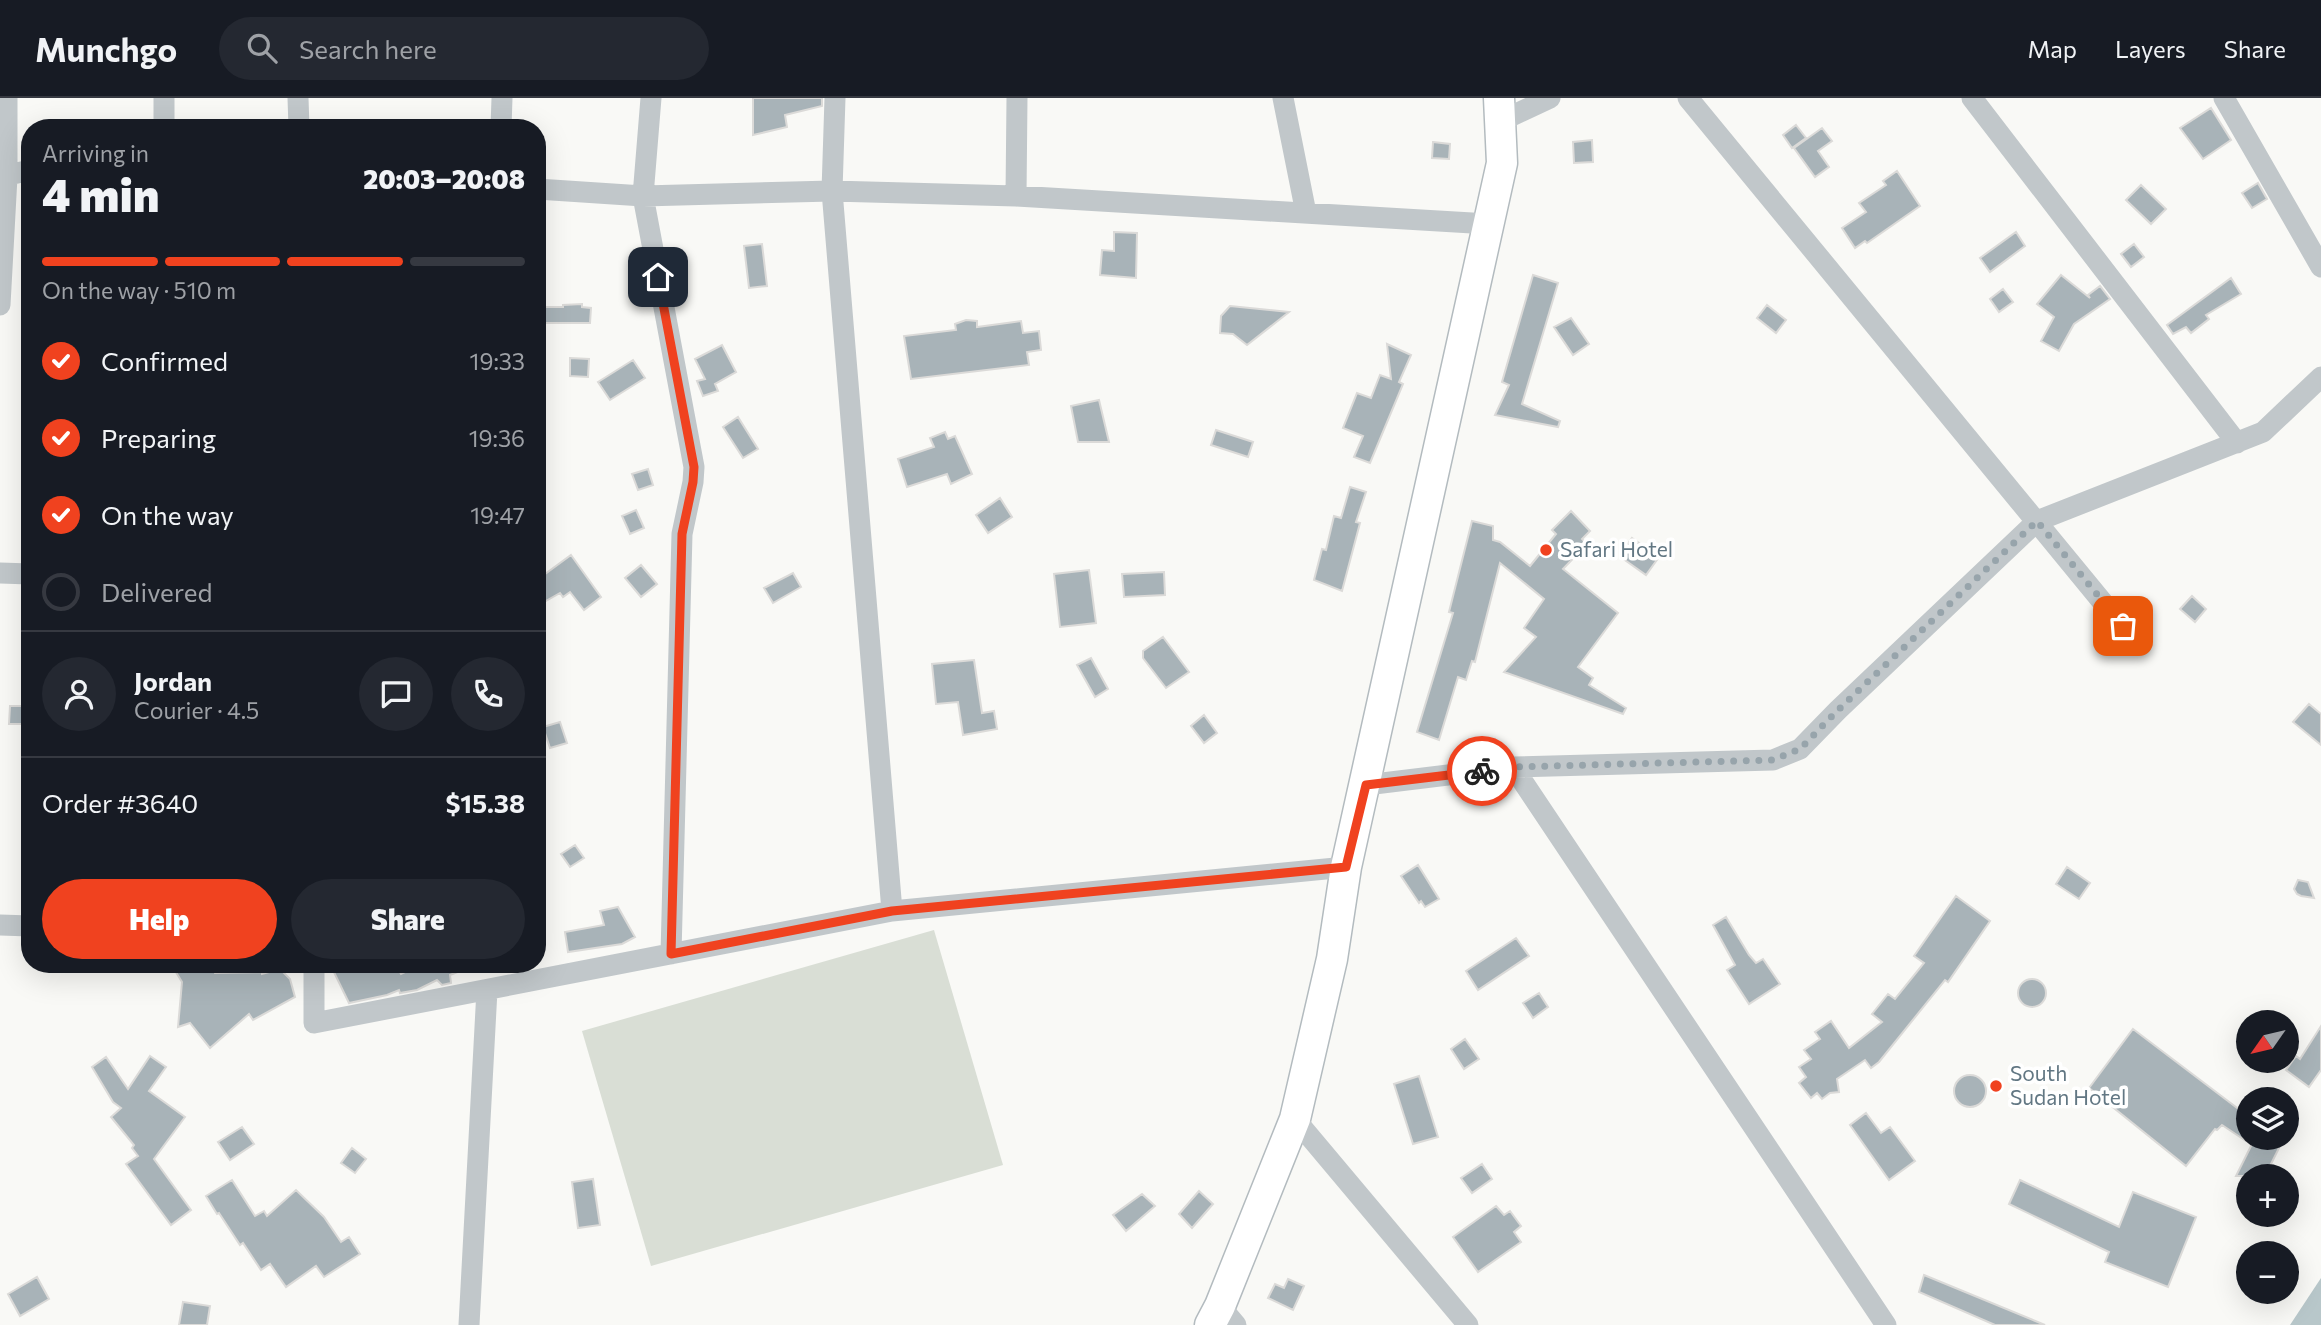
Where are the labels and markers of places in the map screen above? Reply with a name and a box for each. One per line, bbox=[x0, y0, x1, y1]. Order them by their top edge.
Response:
pin bbox=[628, 247, 688, 307]
place label: Safari Hotel bbox=[1560, 536, 1673, 561]
marker: Safari Hotel bbox=[1538, 542, 1554, 558]
pin bbox=[2093, 596, 2153, 656]
place label: South Sudan Hotel bbox=[2010, 1060, 2126, 1109]
marker: South Sudan Hotel bbox=[1988, 1078, 2004, 1094]

